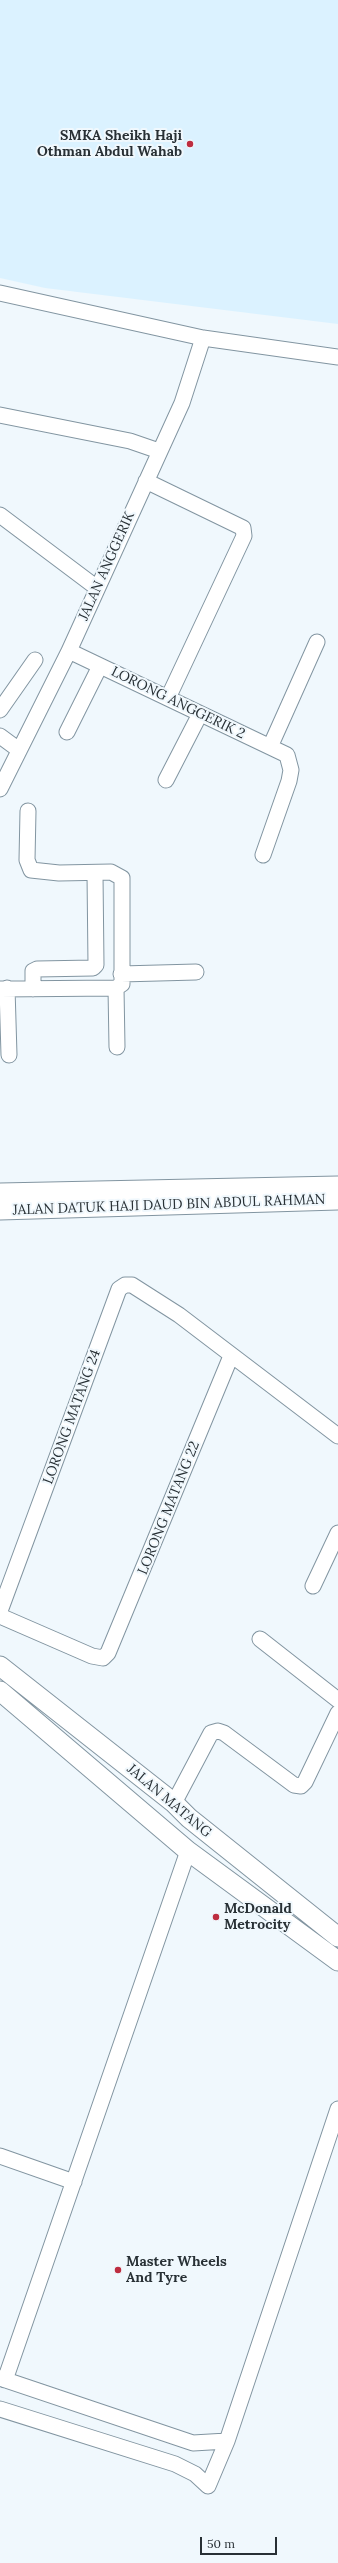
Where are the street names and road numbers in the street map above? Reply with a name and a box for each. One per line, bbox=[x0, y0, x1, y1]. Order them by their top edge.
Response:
street label: JALAN ANGGERIK bbox=[75, 509, 139, 623]
street label: LORONG ANGGERIK 2 bbox=[108, 663, 248, 743]
street label: JALAN DATUK HAJI DAUD BIN ABDUL RAHMAN bbox=[12, 1191, 326, 1219]
street label: LORONG MATANG 24 bbox=[40, 1347, 104, 1487]
street label: LORONG MATANG 22 bbox=[135, 1439, 203, 1577]
street label: JALAN MATANG bbox=[123, 1761, 215, 1841]

